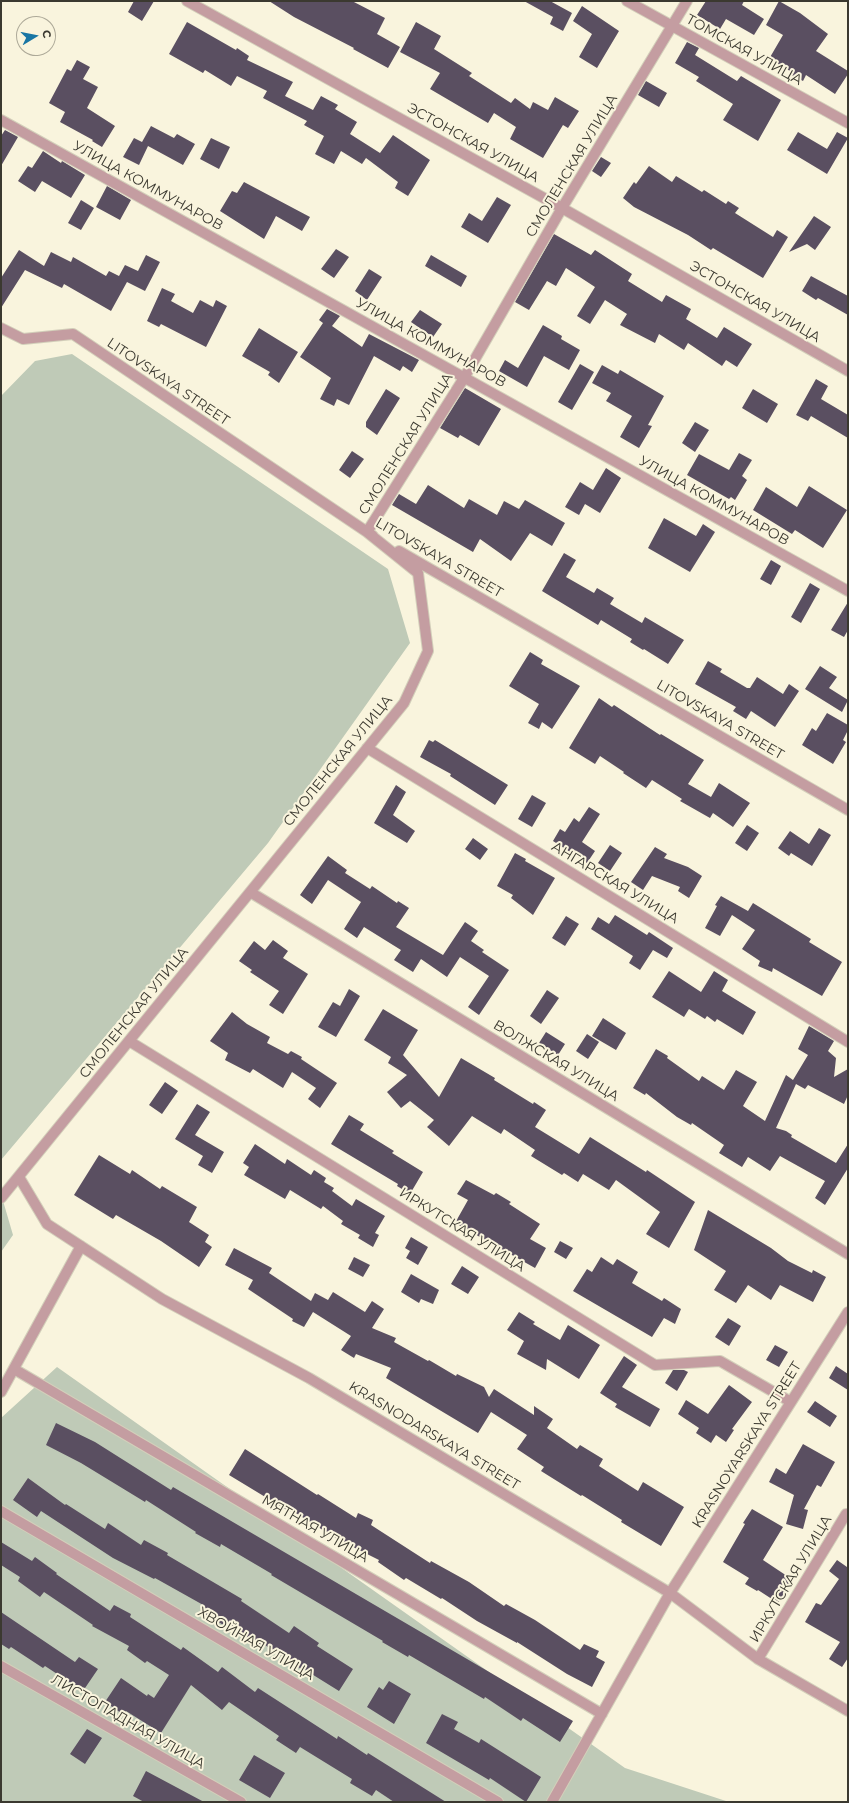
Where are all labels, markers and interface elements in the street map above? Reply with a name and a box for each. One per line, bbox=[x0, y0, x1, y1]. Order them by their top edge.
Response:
street label: ТОМСКАЯ УЛИЦА bbox=[683, 11, 805, 89]
north arrow bbox=[16, 16, 56, 56]
text: С bbox=[39, 29, 54, 39]
street label: СМОЛЕНСКАЯ УЛИЦА bbox=[523, 91, 621, 241]
street label: ЭСТОНСКАЯ УЛИЦА bbox=[404, 100, 542, 186]
street label: УЛИЦА КОММУНАРОВ bbox=[70, 138, 226, 234]
street label: ЭСТОНСКАЯ УЛИЦА bbox=[687, 258, 823, 346]
street label: УЛИЦА КОММУНАРОВ bbox=[353, 295, 509, 391]
street label: LITOVSKAYA STREET bbox=[103, 335, 233, 429]
street label: СМОЛЕНСКАЯ УЛИЦА bbox=[355, 370, 457, 518]
street label: УЛИЦА КОММУНАРОВ bbox=[636, 453, 792, 549]
street label: LITOVSKAYA STREET bbox=[372, 515, 506, 601]
street label: LITOVSKAYA STREET bbox=[653, 677, 787, 763]
street label: СМОЛЕНСКАЯ УЛИЦА bbox=[280, 692, 396, 830]
street label: АНГАРСКАЯ УЛИЦА bbox=[548, 838, 682, 928]
street label: СМОЛЕНСКАЯ УЛИЦА bbox=[76, 944, 192, 1082]
street label: ВОЛЖСКАЯ УЛИЦА bbox=[490, 1017, 622, 1105]
street label: ИРКУТСКАЯ УЛИЦА bbox=[396, 1184, 528, 1276]
street label: KRASNOYARSKAYA STREET bbox=[689, 1359, 805, 1531]
street label: KRASNODARSKAYA STREET bbox=[346, 1378, 522, 1494]
street label: МЯТНАЯ УЛИЦА bbox=[258, 1492, 372, 1566]
street label: ИРКУТСКАЯ УЛИЦА bbox=[746, 1512, 836, 1646]
street label: ХВОЙНАЯ УЛИЦА bbox=[195, 1604, 317, 1684]
street label: ЛИСТОПАДНАЯ УЛИЦА bbox=[48, 1671, 208, 1773]

